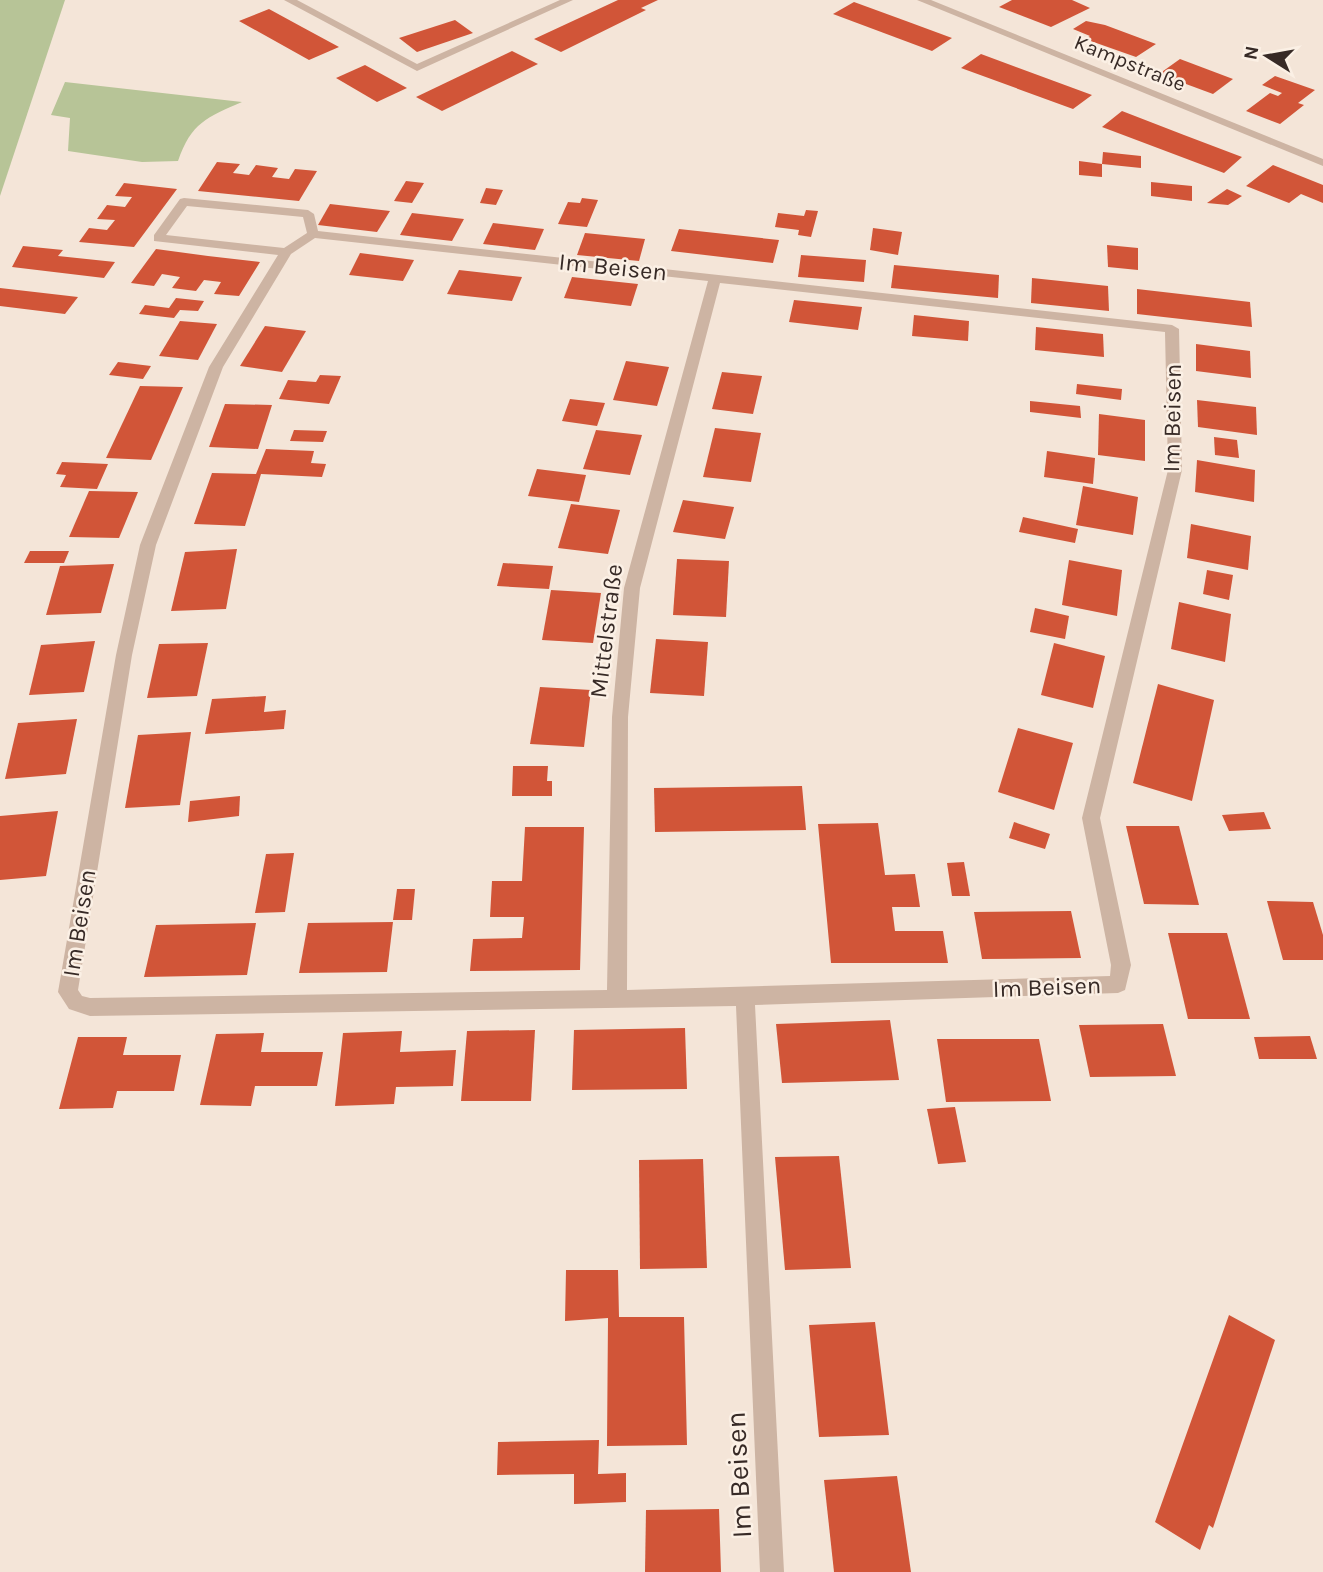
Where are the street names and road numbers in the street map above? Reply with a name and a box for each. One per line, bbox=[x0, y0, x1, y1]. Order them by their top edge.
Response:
street label: Kampstraße bbox=[1071, 30, 1189, 96]
street label: Im Beisen bbox=[557, 247, 669, 287]
street label: Im Beisen bbox=[1157, 363, 1187, 473]
street label: Mittelstraße bbox=[584, 562, 628, 700]
street label: Im Beisen bbox=[57, 867, 101, 979]
street label: Im Beisen bbox=[992, 971, 1102, 1003]
street label: Im Beisen bbox=[719, 1411, 758, 1539]

